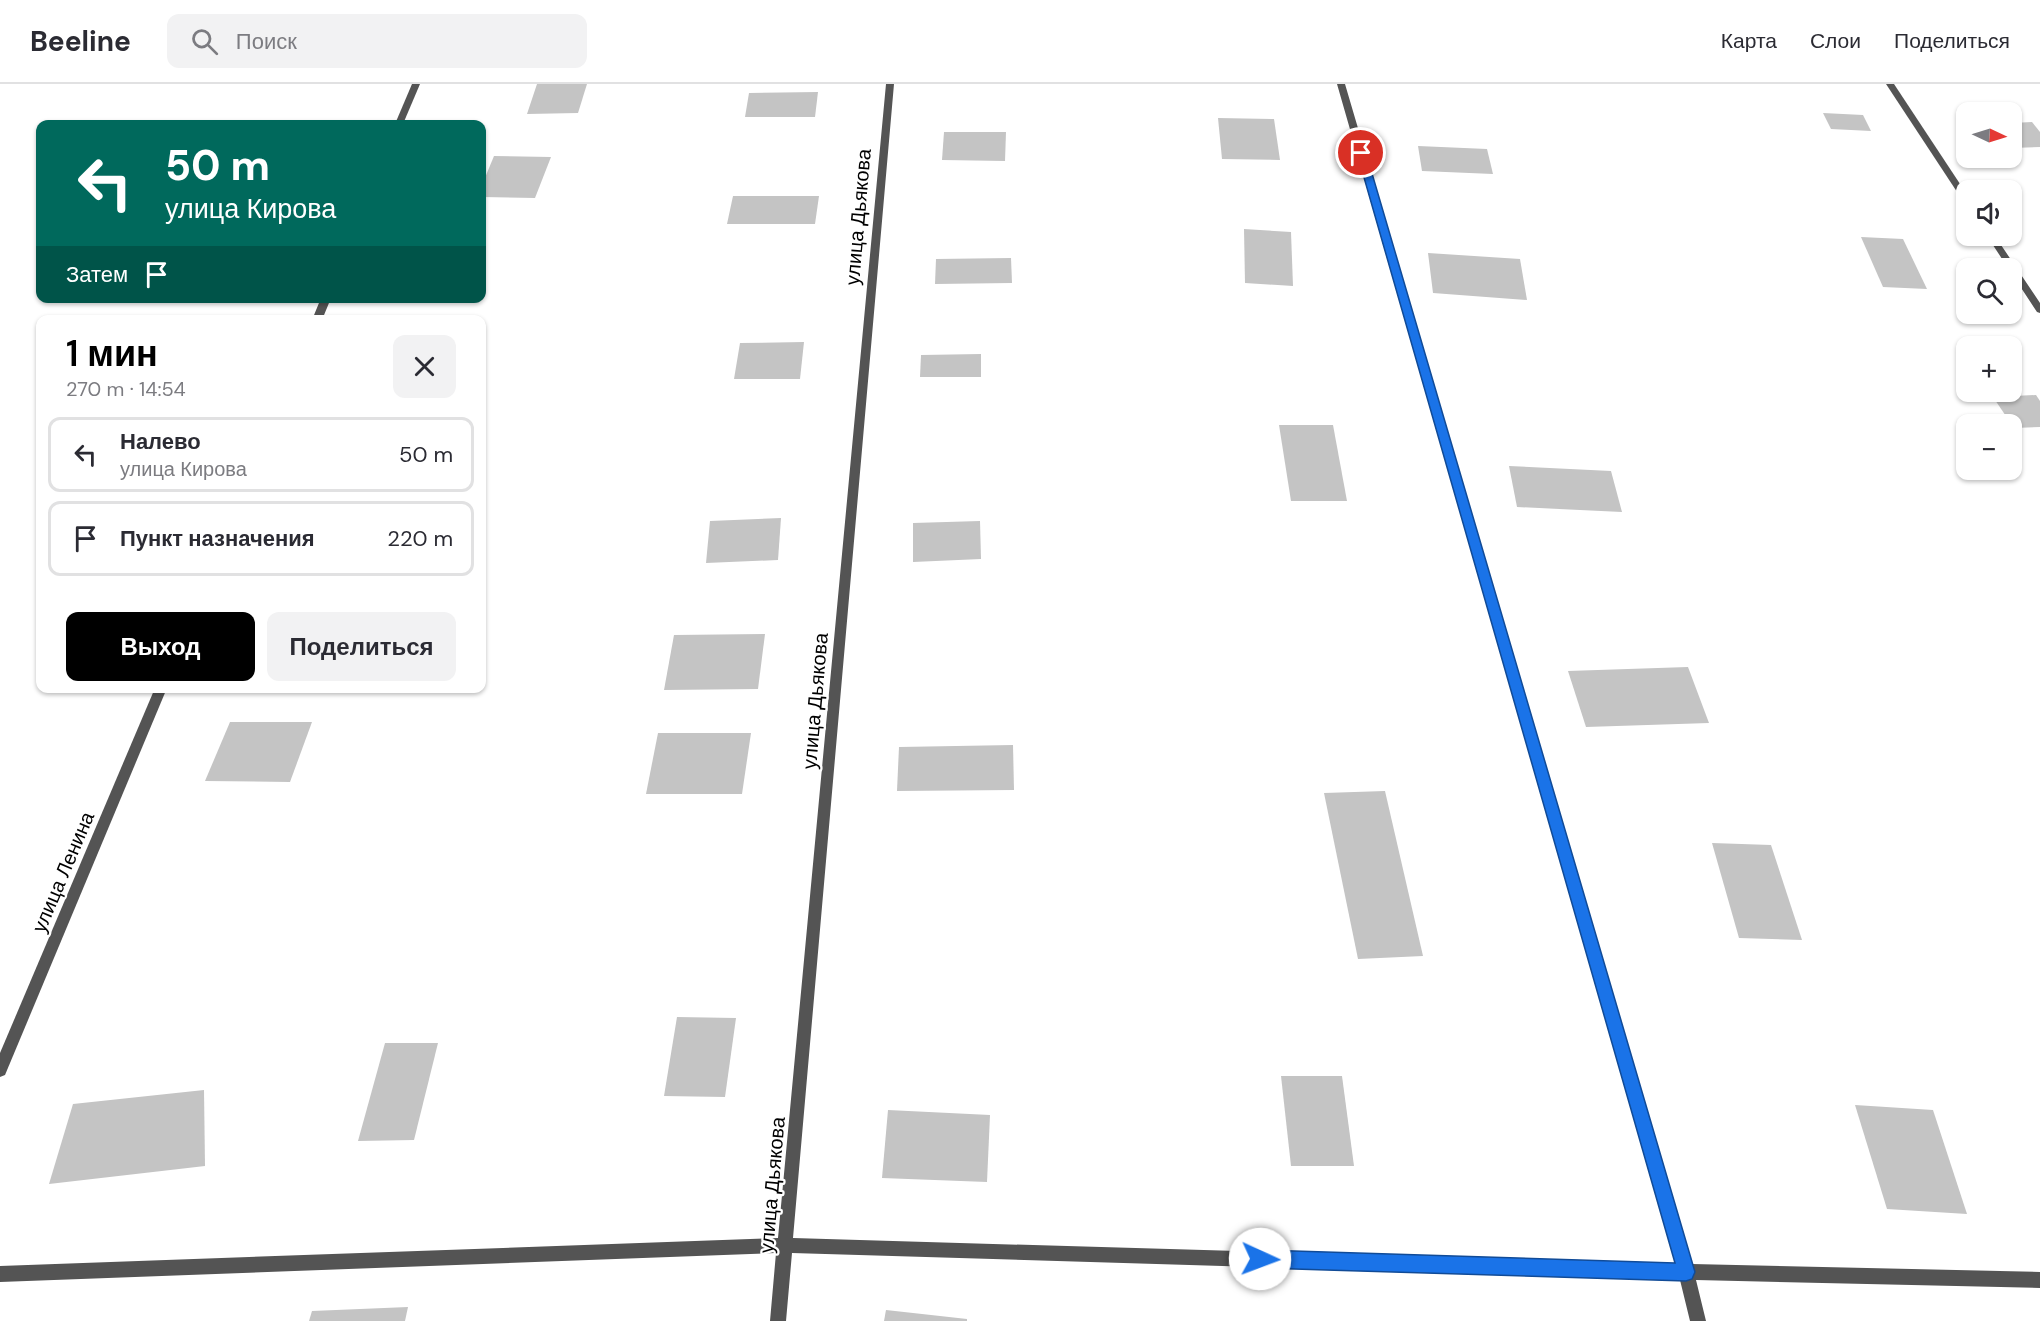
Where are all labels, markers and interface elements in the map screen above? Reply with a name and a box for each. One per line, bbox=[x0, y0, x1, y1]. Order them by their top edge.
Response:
search box bbox=[167, 14, 587, 68]
text: Beeline bbox=[30, 23, 131, 60]
icon: search bbox=[188, 25, 221, 58]
text: Поиск bbox=[236, 27, 297, 56]
text: Карта bbox=[1721, 27, 1777, 55]
text: Слои bbox=[1810, 27, 1861, 55]
text: Поделиться bbox=[1894, 27, 2010, 55]
north arrow bbox=[1956, 102, 2022, 168]
map controls bbox=[1956, 102, 2022, 480]
pin bbox=[1335, 127, 1386, 178]
icon: arrive bbox=[1344, 136, 1377, 169]
text: 50 m bbox=[165, 138, 270, 193]
icon: left bbox=[66, 144, 144, 222]
street label: улица Дьякова bbox=[839, 147, 877, 286]
button: sound bbox=[1956, 180, 2022, 246]
text: улица Кирова bbox=[165, 191, 336, 226]
icon: arrive bbox=[140, 258, 173, 291]
button: search bbox=[1956, 258, 2022, 324]
text: Затем bbox=[66, 260, 128, 289]
text: 1 мин bbox=[66, 330, 158, 377]
button: close bbox=[393, 335, 456, 398]
button: + bbox=[1956, 336, 2022, 402]
text: 270 m · 14:54 bbox=[66, 376, 186, 402]
button: − bbox=[1956, 414, 2022, 480]
text: Налево bbox=[120, 427, 201, 456]
icon: left bbox=[69, 438, 102, 471]
text: 50 m bbox=[399, 440, 453, 469]
text: улица Кирова bbox=[120, 456, 247, 482]
icon: arrive bbox=[69, 522, 102, 555]
text: Пункт назначения bbox=[120, 524, 315, 553]
text: 220 m bbox=[387, 524, 453, 553]
button: Выход bbox=[66, 612, 255, 681]
button: Поделиться bbox=[267, 612, 456, 681]
street label: улица Дьякова bbox=[796, 631, 834, 770]
street label: улица Ленина bbox=[26, 807, 100, 936]
street label: улица Дьякова bbox=[753, 1115, 791, 1254]
position arrow bbox=[1228, 1227, 1292, 1291]

